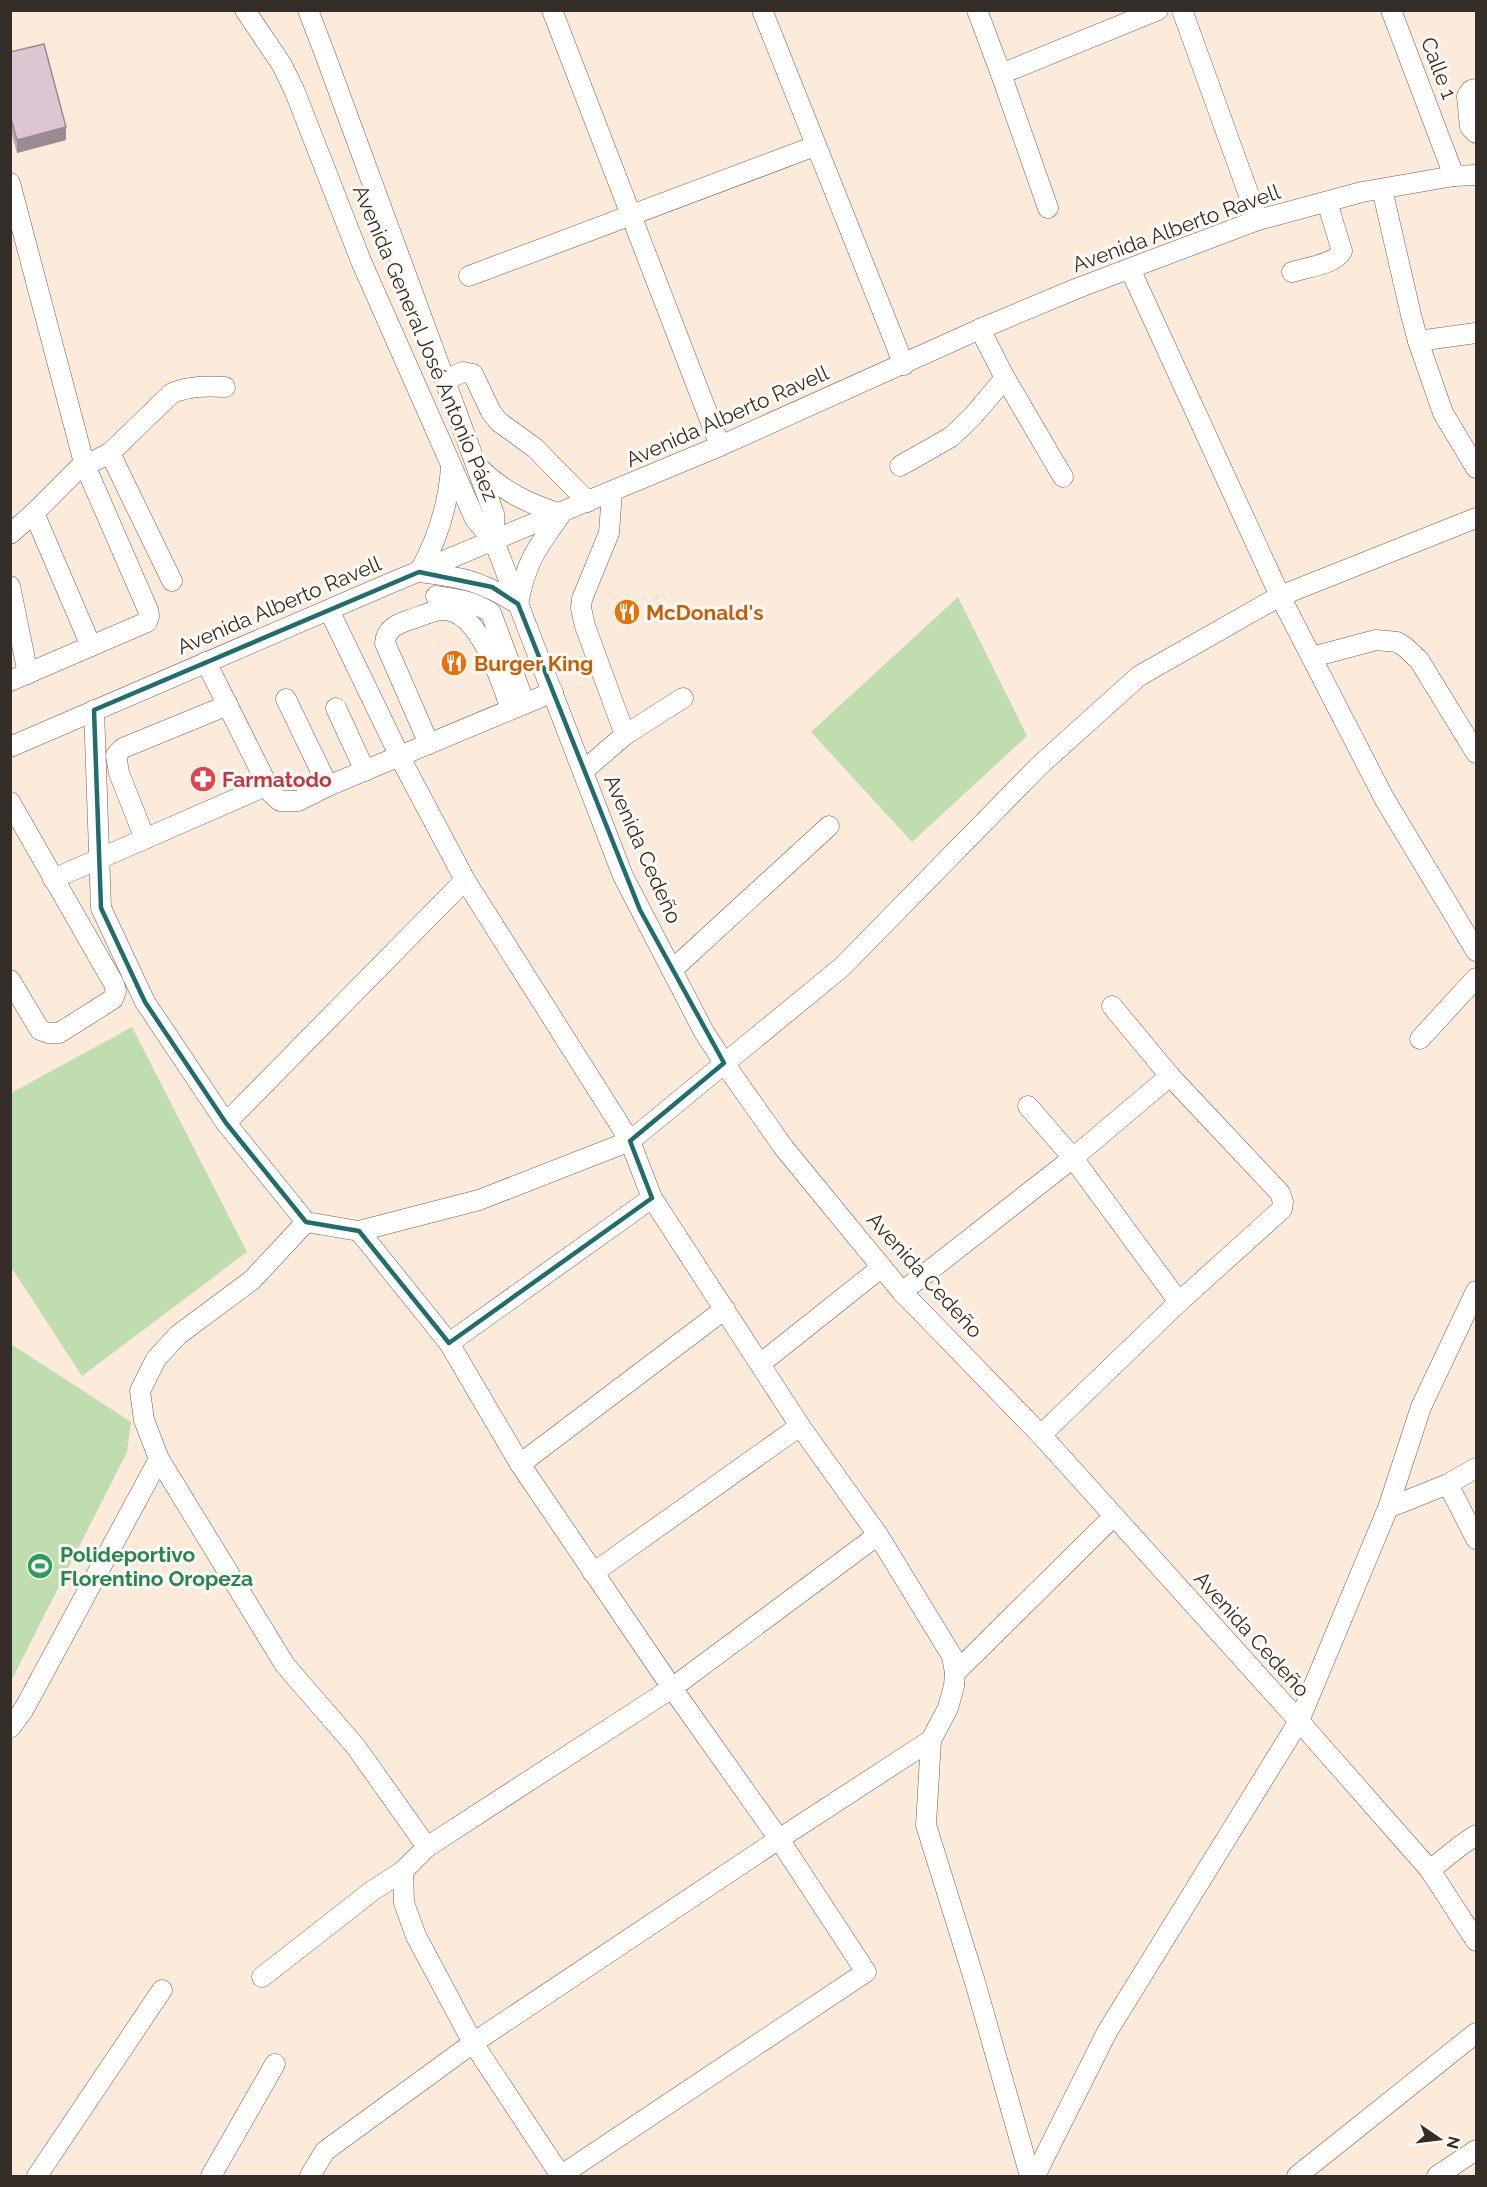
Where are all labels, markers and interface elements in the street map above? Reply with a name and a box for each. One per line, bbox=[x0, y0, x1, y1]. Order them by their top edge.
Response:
street label: Calle 1 bbox=[1416, 34, 1462, 102]
street label: Avenida Alberto Ravell bbox=[1069, 179, 1284, 277]
street label: Avenida General José Antonio Páez bbox=[348, 181, 504, 505]
street label: Avenida Alberto Ravell bbox=[622, 360, 832, 472]
street label: Avenida Alberto Ravell bbox=[173, 551, 385, 659]
restaurant icon: McDonald's bbox=[612, 597, 642, 627]
place label: McDonald's bbox=[646, 600, 764, 625]
restaurant icon: Burger King bbox=[439, 648, 469, 678]
place label: Burger King bbox=[474, 651, 593, 676]
pharmacy icon: Farmatodo bbox=[188, 764, 218, 794]
place label: Farmatodo bbox=[222, 767, 332, 792]
street label: Avenida Cedeño bbox=[599, 771, 687, 927]
street label: Avenida Cedeño bbox=[862, 1207, 988, 1343]
place label: Polideportivo Florentino Oropeza bbox=[60, 1542, 253, 1591]
sports icon: Polideportivo Florentino Oropeza bbox=[25, 1551, 55, 1581]
street label: Avenida Cedeño bbox=[1189, 1566, 1315, 1702]
north arrow bbox=[1409, 2109, 1469, 2169]
text: N bbox=[1442, 2134, 1464, 2151]

